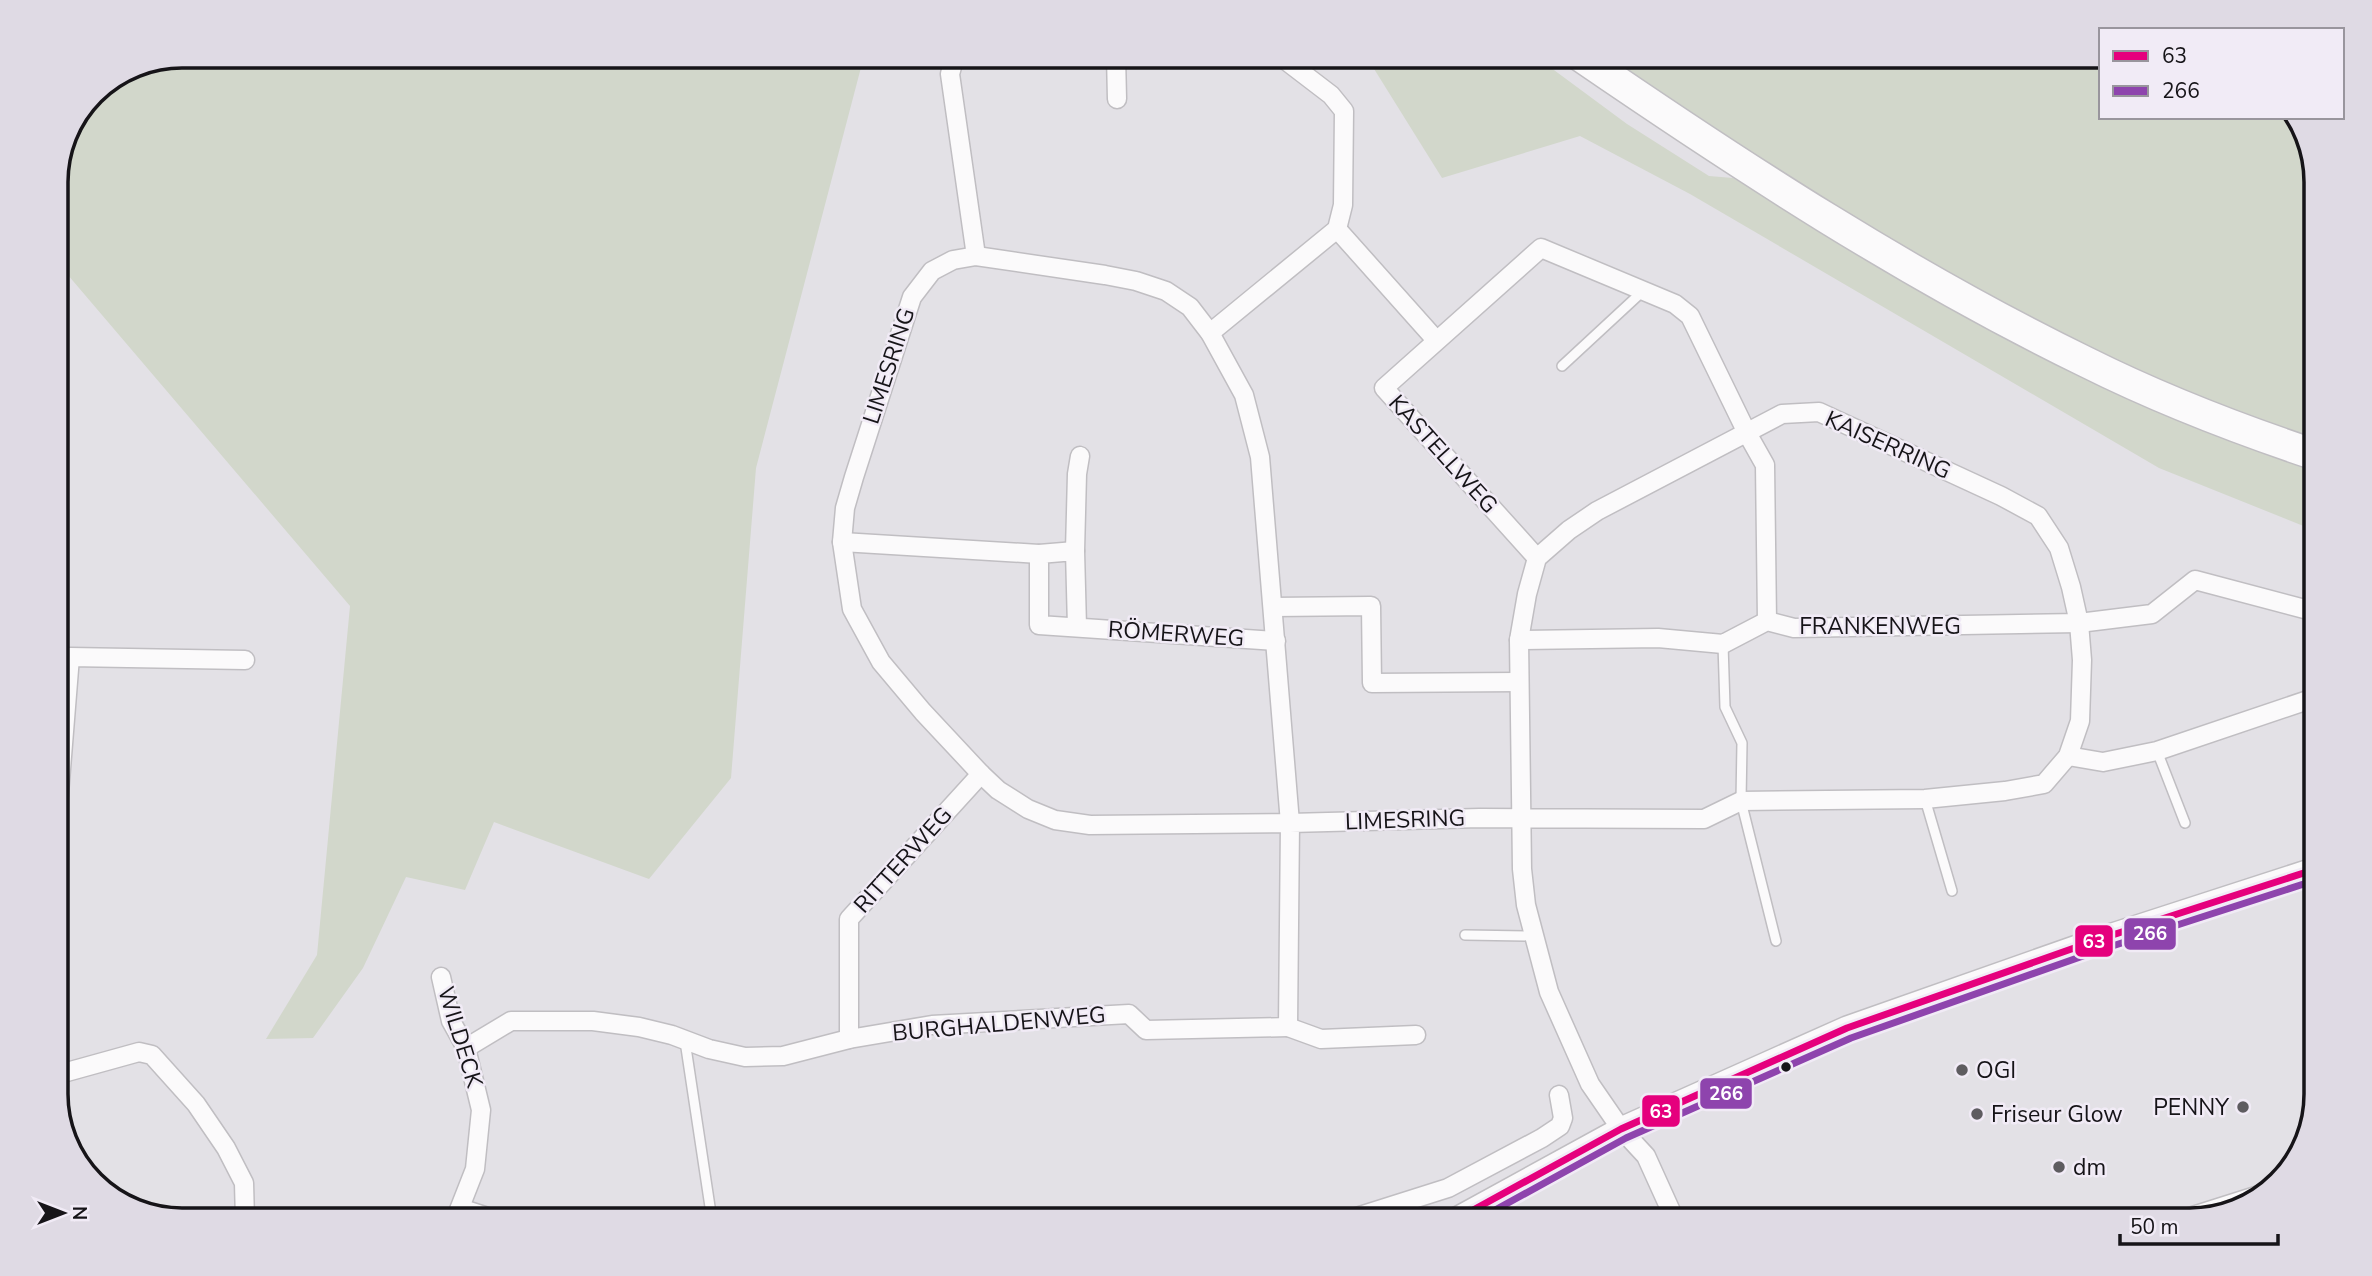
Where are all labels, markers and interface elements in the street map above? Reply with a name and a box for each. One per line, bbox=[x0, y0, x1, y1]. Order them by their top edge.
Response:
legend bbox=[2099, 28, 2344, 119]
text: 63 bbox=[2162, 42, 2187, 70]
text: 266 bbox=[2162, 77, 2200, 105]
street label: LIMESRING bbox=[856, 304, 922, 428]
street label: KASTELLWEG bbox=[1381, 388, 1505, 520]
street label: KAISERRING bbox=[1820, 404, 1956, 486]
street label: FRANKENWEG bbox=[1799, 611, 1961, 642]
street label: RÖMERWEG bbox=[1107, 614, 1245, 654]
street label: RITTERWEG bbox=[847, 800, 959, 920]
street label: LIMESRING bbox=[1344, 802, 1466, 838]
line badge: 266 bbox=[2123, 917, 2177, 951]
text: 266 bbox=[2133, 921, 2167, 947]
line badge: 63 bbox=[2074, 924, 2114, 958]
text: 63 bbox=[2083, 929, 2105, 955]
street label: WILDECK bbox=[430, 983, 490, 1092]
street label: BURGHALDENWEG bbox=[891, 999, 1107, 1049]
place label: OGI bbox=[1976, 1055, 2016, 1086]
unlabelled marker bbox=[1779, 1060, 1793, 1074]
marker: OGI bbox=[1954, 1062, 1970, 1078]
line badge: 266 bbox=[1699, 1077, 1753, 1110]
text: 266 bbox=[1709, 1081, 1743, 1107]
place label: PENNY bbox=[2153, 1092, 2229, 1123]
line badge: 63 bbox=[1641, 1094, 1681, 1128]
text: 63 bbox=[1650, 1099, 1672, 1125]
place label: Friseur Glow bbox=[1991, 1099, 2123, 1130]
marker: PENNY bbox=[2235, 1099, 2251, 1115]
marker: Friseur Glow bbox=[1969, 1106, 1985, 1122]
place label: dm bbox=[2073, 1152, 2106, 1183]
marker: dm bbox=[2051, 1159, 2067, 1175]
north arrow bbox=[28, 1178, 98, 1248]
scale bar bbox=[2120, 1202, 2278, 1246]
text: N bbox=[66, 1206, 92, 1220]
text: 50 m bbox=[2130, 1213, 2179, 1241]

